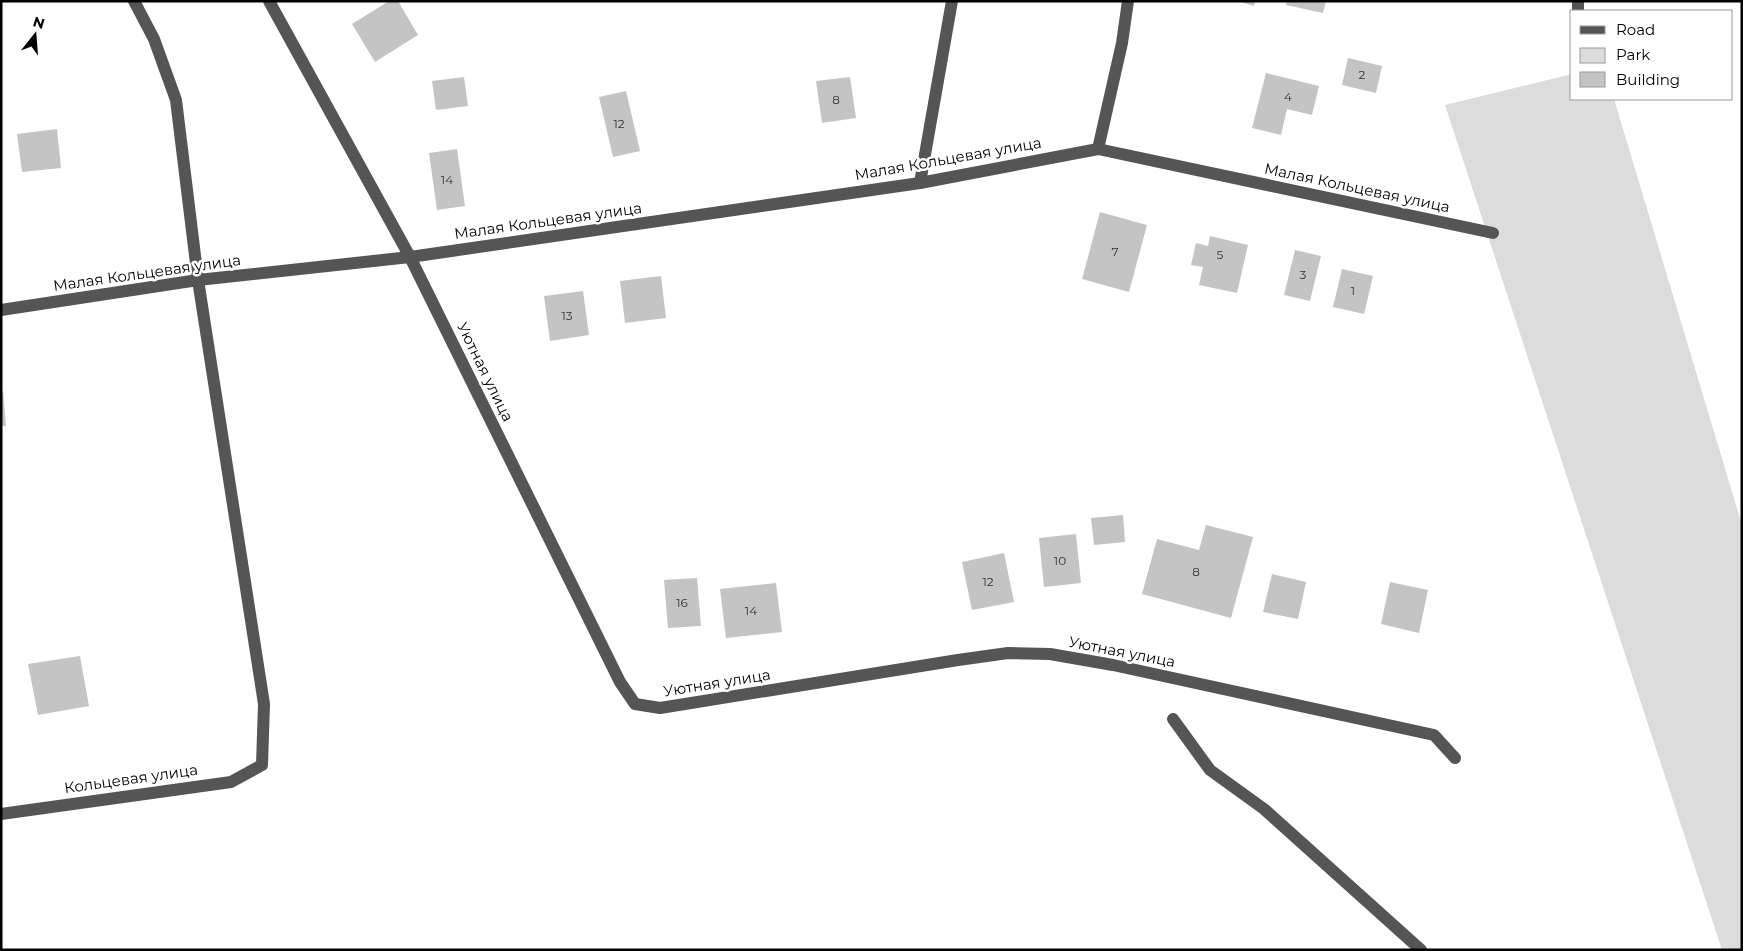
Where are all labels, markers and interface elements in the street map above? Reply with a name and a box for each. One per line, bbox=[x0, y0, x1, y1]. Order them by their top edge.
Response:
north arrow bbox=[10, 10, 60, 60]
legend bbox=[1570, 10, 1733, 100]
text: N bbox=[31, 12, 47, 33]
text: Road bbox=[1616, 20, 1655, 39]
text: Park bbox=[1616, 45, 1650, 64]
house number: 2 bbox=[1359, 67, 1366, 82]
text: Building bbox=[1616, 70, 1680, 89]
house number: 4 bbox=[1284, 89, 1292, 104]
house number: 8 bbox=[832, 92, 840, 107]
house number: 12 bbox=[613, 116, 625, 131]
street label: Малая Кольцевая улица bbox=[853, 133, 1043, 184]
street label: Малая Кольцевая улица bbox=[1263, 159, 1452, 216]
house number: 14 bbox=[441, 172, 453, 187]
street label: Малая Кольцевая улица bbox=[453, 198, 643, 243]
house number: 7 bbox=[1111, 244, 1119, 259]
house number: 5 bbox=[1217, 247, 1224, 262]
street label: Малая Кольцевая улица bbox=[52, 250, 242, 295]
house number: 3 bbox=[1300, 267, 1307, 282]
house number: 1 bbox=[1351, 283, 1355, 298]
house number: 13 bbox=[561, 308, 573, 323]
street label: Уютная улица bbox=[453, 319, 518, 425]
house number: 10 bbox=[1054, 553, 1066, 568]
house number: 8 bbox=[1192, 564, 1200, 579]
house number: 12 bbox=[982, 574, 994, 589]
house number: 16 bbox=[676, 595, 688, 610]
house number: 14 bbox=[745, 603, 757, 618]
street label: Уютная улица bbox=[1067, 632, 1177, 671]
street label: Уютная улица bbox=[662, 665, 772, 700]
street label: Кольцевая улица bbox=[63, 760, 199, 797]

